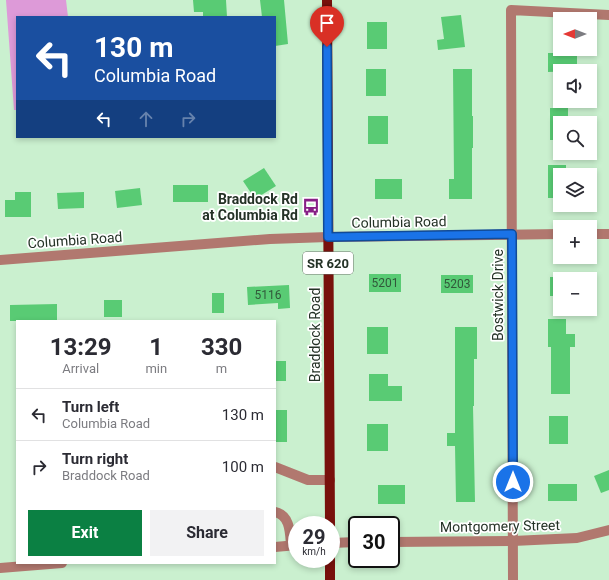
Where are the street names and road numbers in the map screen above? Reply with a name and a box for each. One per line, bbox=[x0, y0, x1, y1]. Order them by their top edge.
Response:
street label: Columbia Road bbox=[351, 213, 447, 231]
street label: Columbia Road bbox=[27, 229, 123, 251]
street label: Bostwick Drive bbox=[490, 249, 506, 341]
road number: SR 620 bbox=[303, 252, 353, 274]
street label: Braddock Road bbox=[307, 288, 323, 382]
street label: Montgomery Street bbox=[440, 517, 561, 535]

